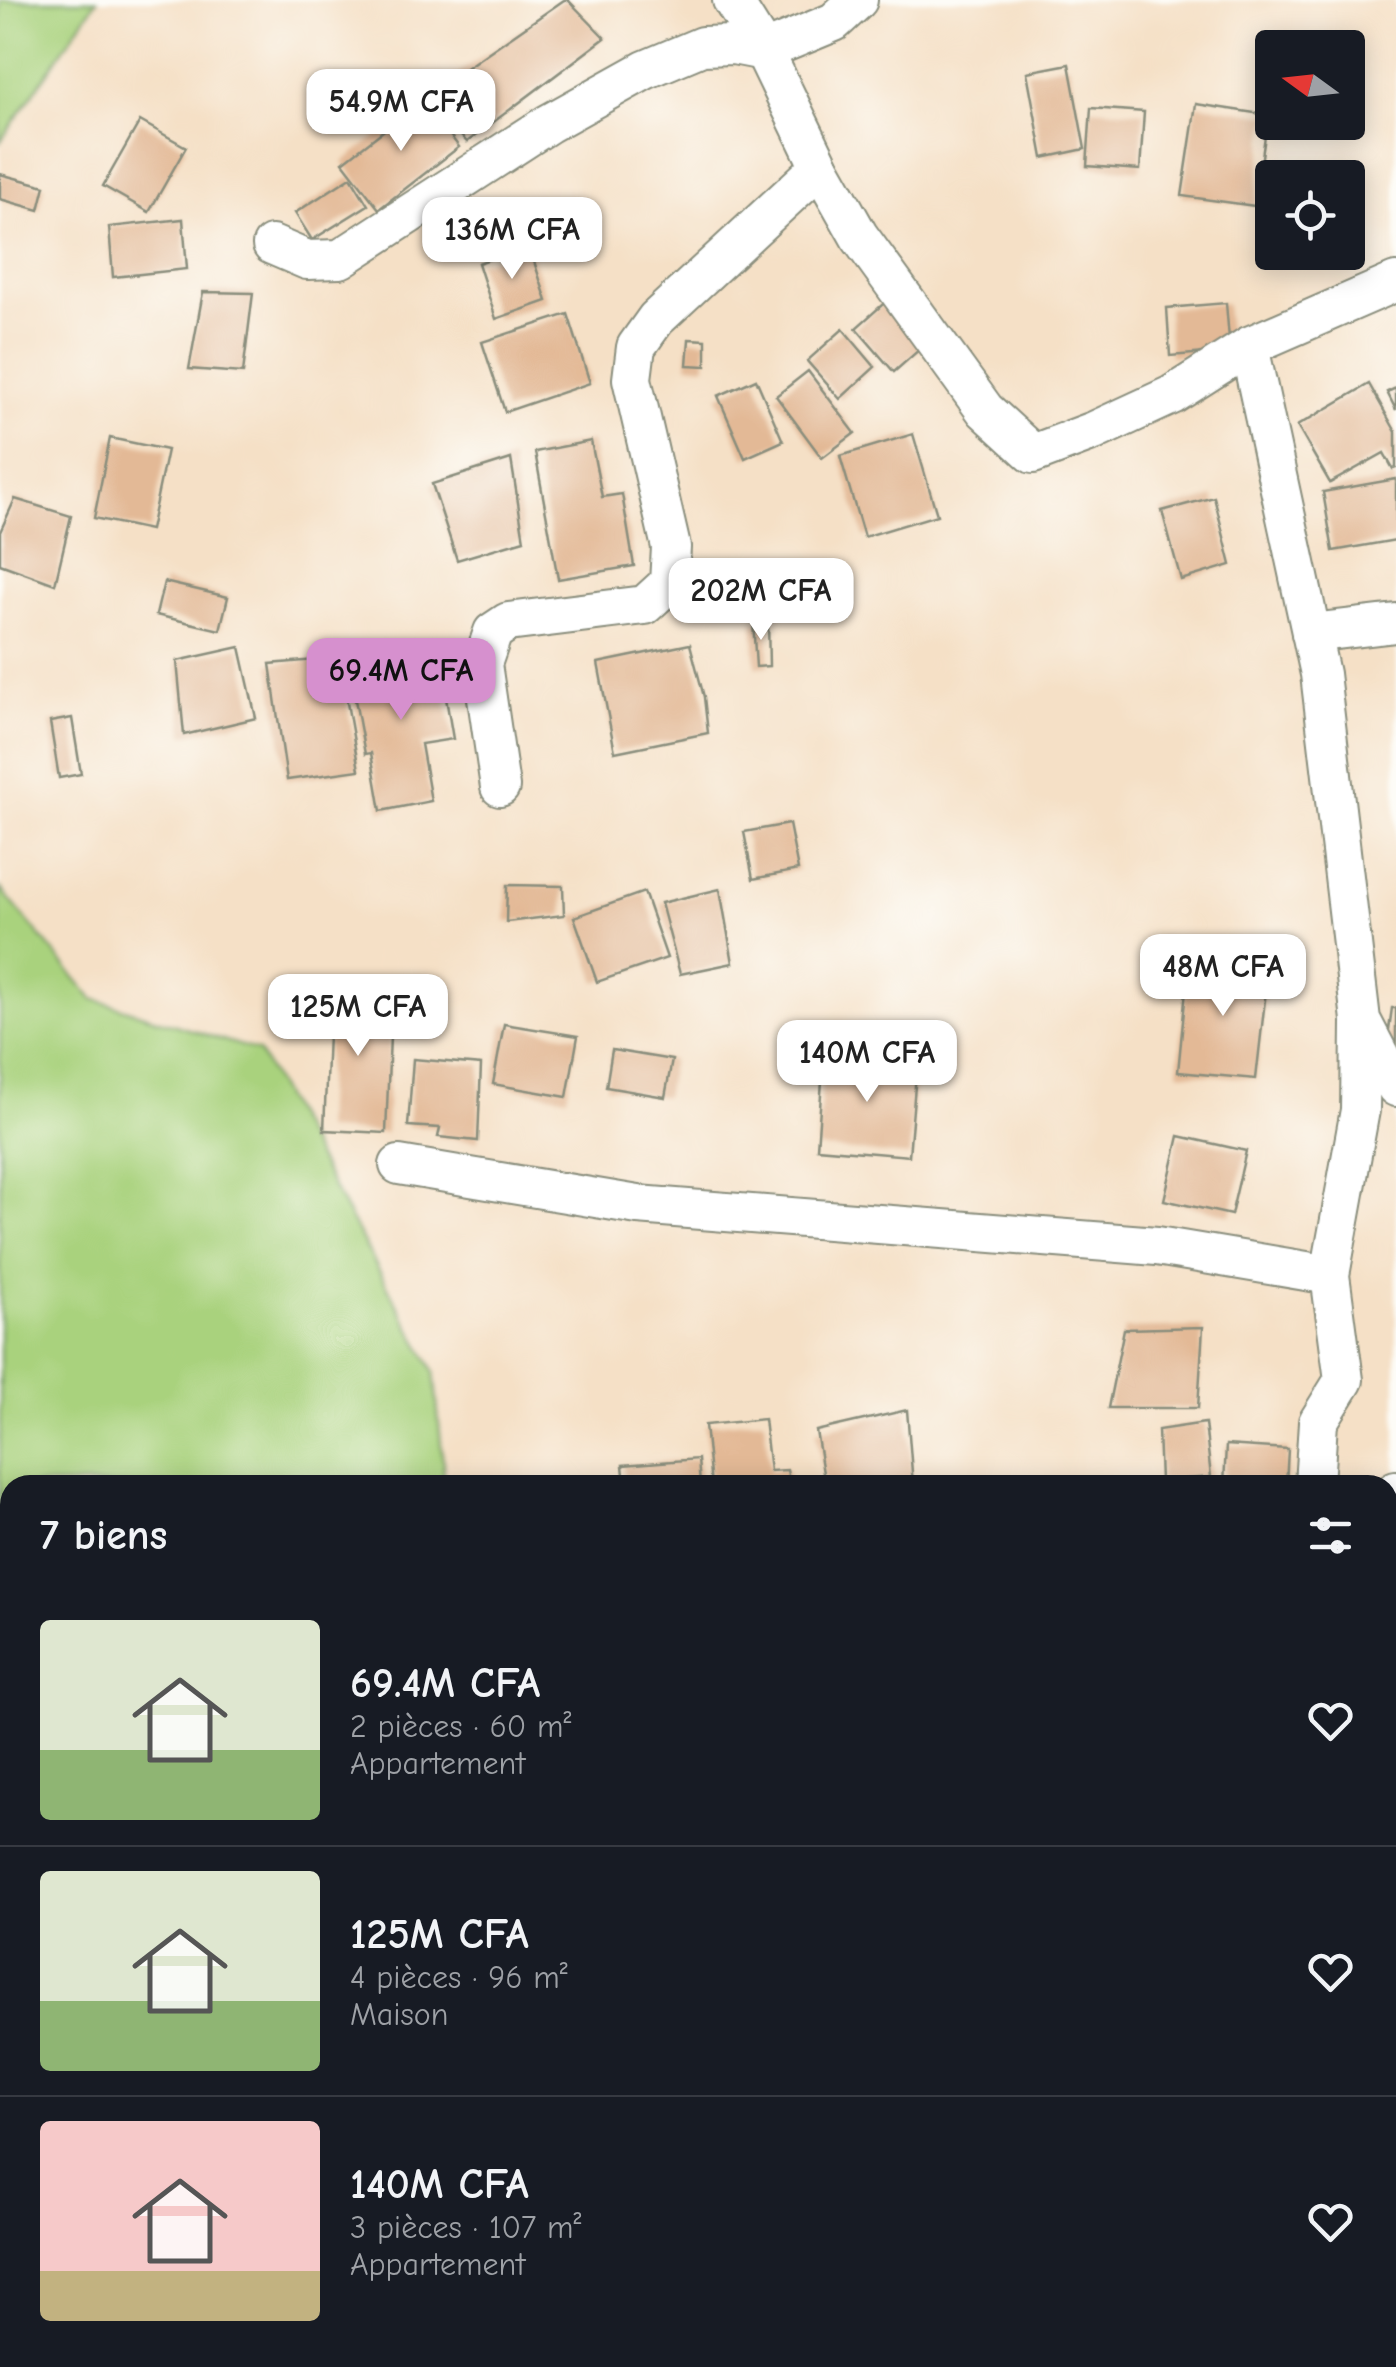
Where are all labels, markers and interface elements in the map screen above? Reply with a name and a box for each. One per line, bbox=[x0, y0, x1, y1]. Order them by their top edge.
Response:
north arrow bbox=[1255, 30, 1365, 140]
map controls bbox=[1255, 30, 1365, 270]
pin: 54.9M CFA bbox=[287, 69, 515, 154]
text: 54.9M CFA bbox=[328, 83, 474, 120]
button: locate bbox=[1255, 160, 1365, 270]
pin: 136M CFA bbox=[409, 197, 615, 282]
text: 136M CFA bbox=[444, 211, 580, 248]
pin: 202M CFA bbox=[658, 558, 864, 643]
text: 202M CFA bbox=[691, 572, 831, 609]
pin: 69.4M CFA bbox=[287, 638, 515, 723]
text: 69.4M CFA bbox=[329, 652, 473, 689]
pin: 48M CFA bbox=[1131, 934, 1315, 1019]
text: 48M CFA bbox=[1162, 948, 1284, 985]
pin: 125M CFA bbox=[255, 974, 461, 1059]
text: 125M CFA bbox=[290, 988, 426, 1025]
pin: 140M CFA bbox=[764, 1020, 970, 1105]
text: 140M CFA bbox=[799, 1034, 935, 1071]
icon: filters bbox=[1303, 1508, 1358, 1563]
text: 7 biens bbox=[40, 1511, 167, 1560]
text: 69.4M CFA bbox=[350, 1659, 540, 1708]
icon: home bbox=[120, 1660, 240, 1780]
icon: heart bbox=[1303, 1693, 1358, 1748]
text: 2 pièces · 60 m² bbox=[350, 1708, 571, 1745]
text: Appartement bbox=[350, 1745, 525, 1782]
text: 125M CFA bbox=[350, 1910, 529, 1959]
icon: home bbox=[120, 1911, 240, 2031]
icon: heart bbox=[1303, 1944, 1358, 1999]
text: 4 pièces · 96 m² bbox=[350, 1959, 568, 1996]
text: Maison bbox=[350, 1996, 448, 2033]
text: 140M CFA bbox=[350, 2160, 529, 2209]
icon: home bbox=[120, 2161, 240, 2281]
icon: heart bbox=[1303, 2194, 1358, 2249]
text: 3 pièces · 107 m² bbox=[350, 2209, 581, 2246]
text: Appartement bbox=[350, 2246, 525, 2283]

